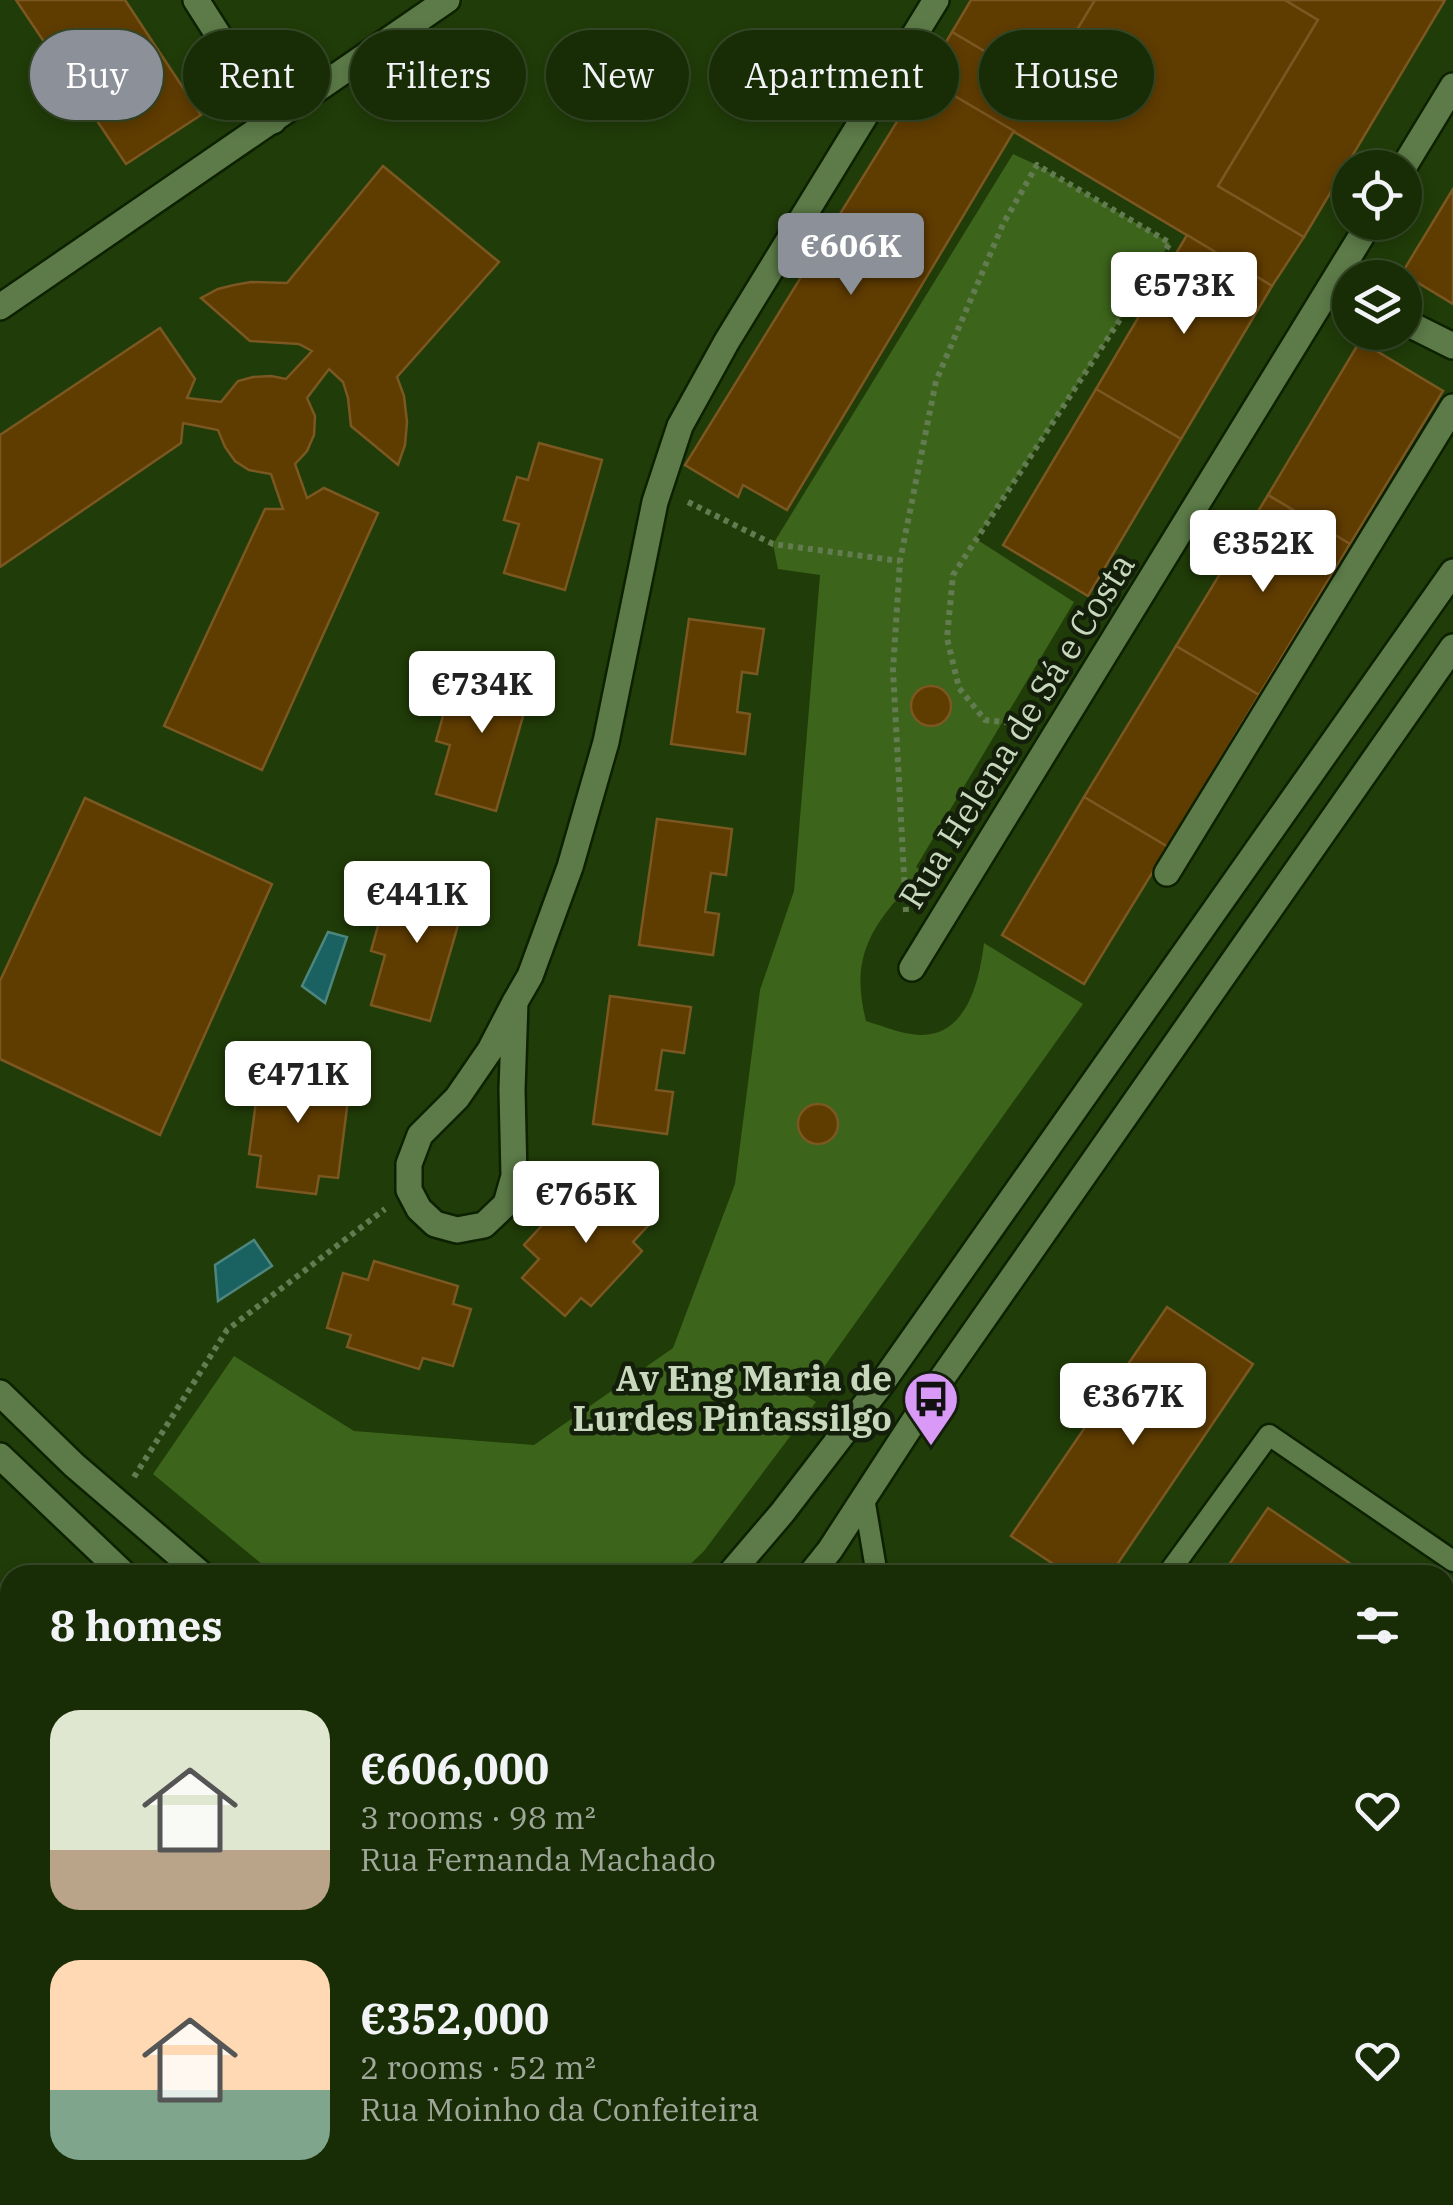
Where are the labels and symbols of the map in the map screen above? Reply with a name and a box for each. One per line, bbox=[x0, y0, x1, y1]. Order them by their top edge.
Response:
pin: €606K bbox=[781, 213, 921, 298]
pin: €573K bbox=[1114, 252, 1254, 337]
pin: €352K bbox=[1193, 510, 1333, 595]
street label: Rua Helena de Sá e Costa bbox=[888, 544, 1144, 917]
pin: €734K bbox=[412, 651, 552, 736]
pin: €441K bbox=[347, 861, 487, 946]
pin: €471K bbox=[228, 1041, 368, 1126]
pin: €765K bbox=[516, 1161, 656, 1246]
place label: Av Eng Maria de Lurdes Pintassilgo bbox=[572, 1355, 892, 1441]
pin: €367K bbox=[1063, 1363, 1203, 1448]
bus stop icon: Av Eng Maria de Lurdes Pintassilgo bbox=[901, 1369, 961, 1448]

